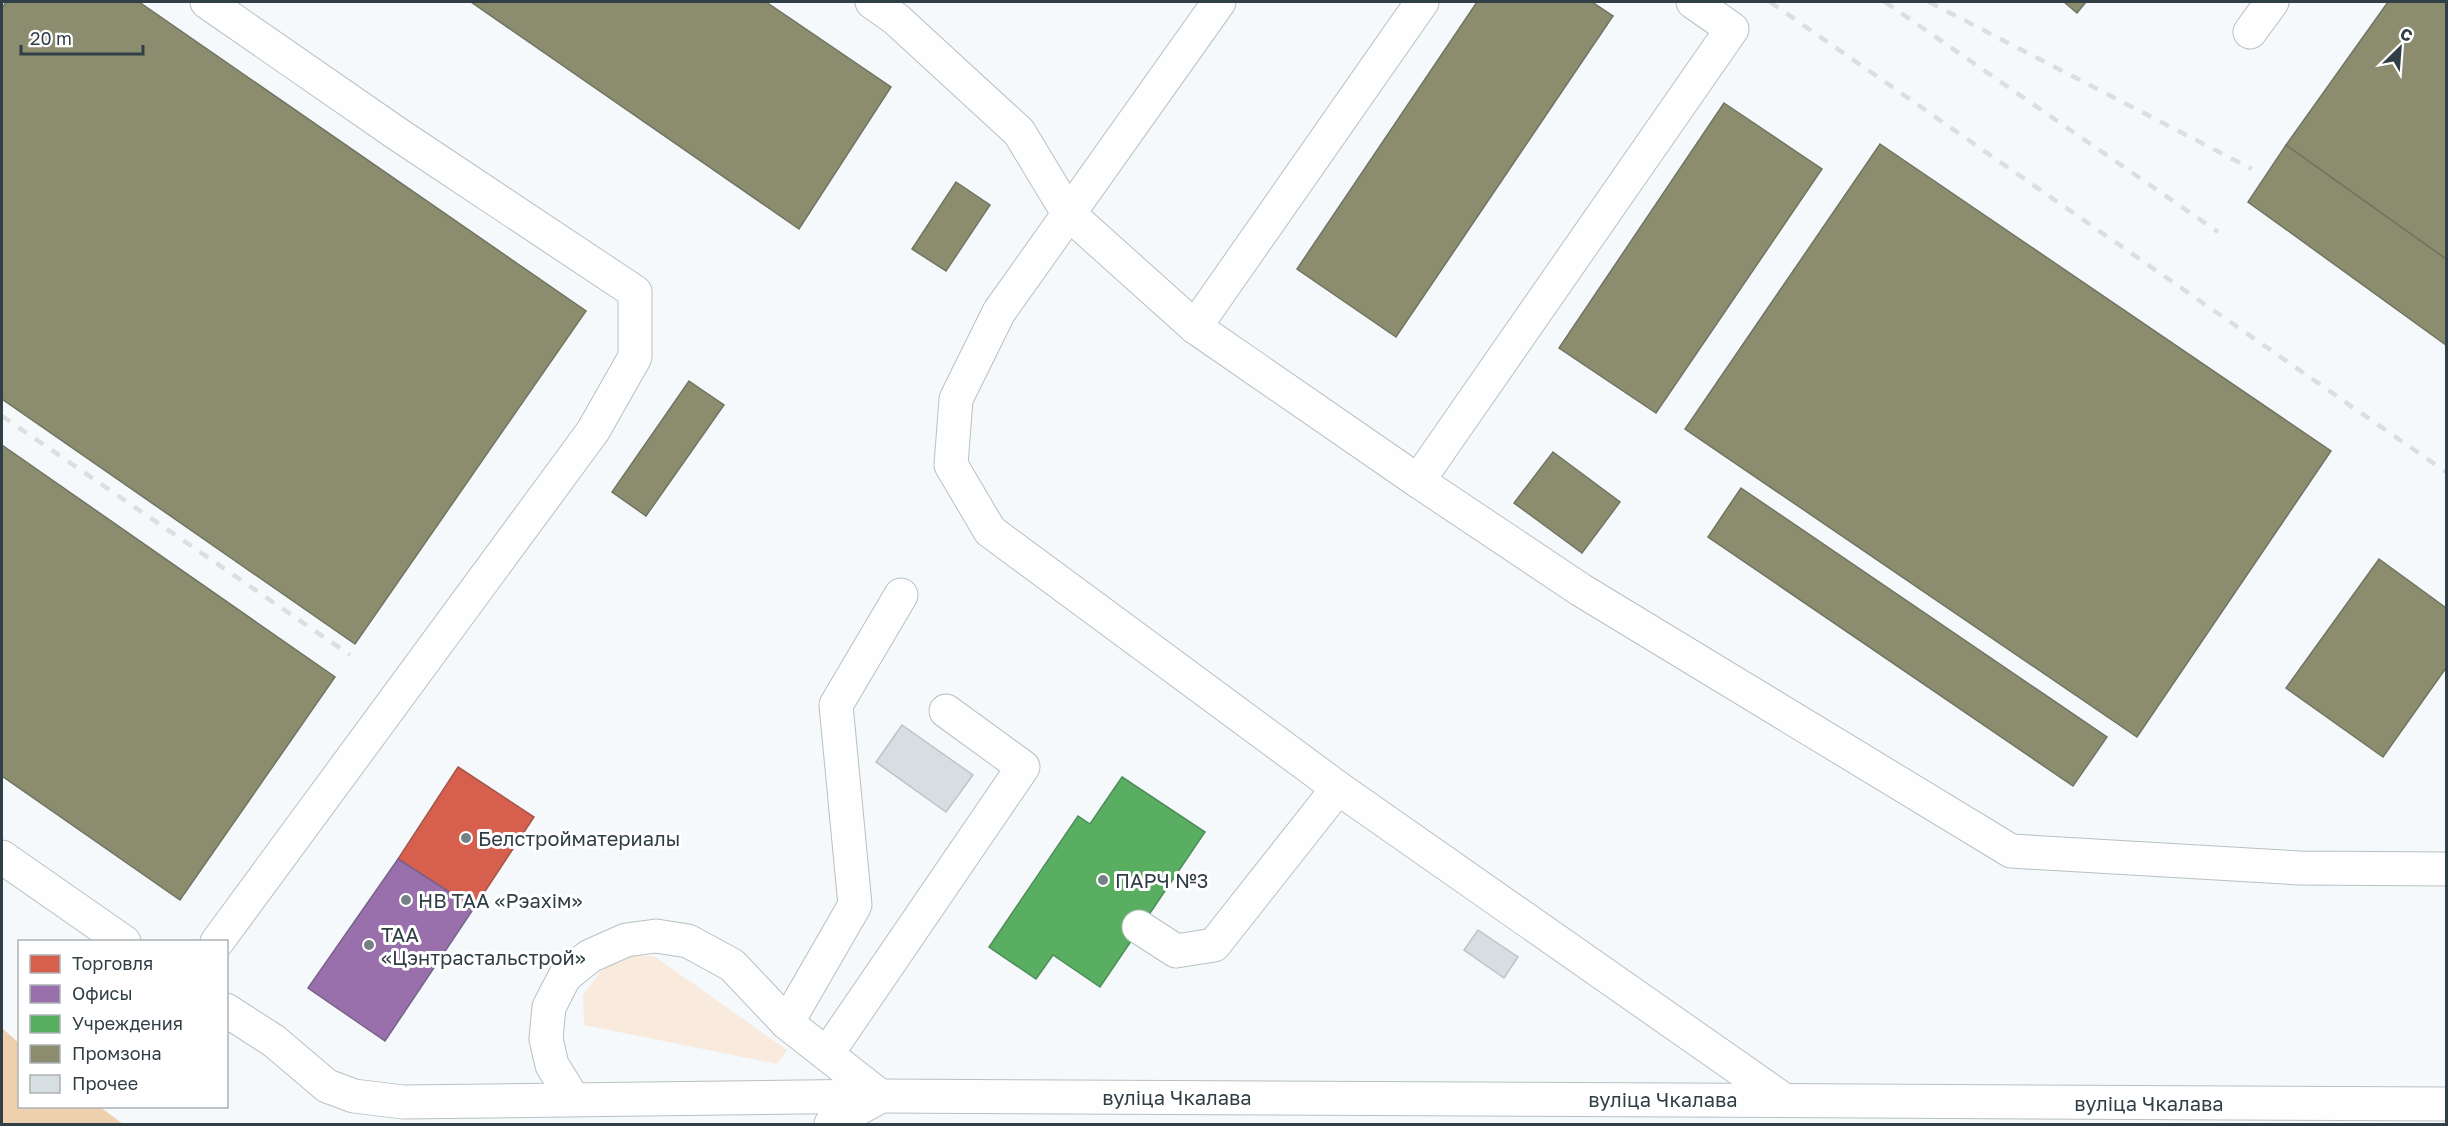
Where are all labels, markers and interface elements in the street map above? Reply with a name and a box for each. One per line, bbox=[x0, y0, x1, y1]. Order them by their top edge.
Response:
scale bar bbox=[21, 18, 142, 56]
north arrow bbox=[2370, 18, 2430, 78]
text: С bbox=[2397, 23, 2416, 46]
text: 20 m bbox=[30, 27, 72, 49]
place label: Белстройматериалы bbox=[478, 826, 680, 850]
marker: Белстройматериалы bbox=[459, 831, 473, 845]
place label: ПАРЧ №3 bbox=[1115, 868, 1209, 892]
marker: ПАРЧ №3 bbox=[1096, 873, 1110, 887]
place label: НВ ТАА «Рэахім» bbox=[418, 888, 582, 912]
marker: НВ ТАА «Рэахім» bbox=[399, 893, 413, 907]
place label: ТАА «Цэнтрастальстрой» bbox=[381, 922, 586, 969]
marker: ТАА «Цэнтрастальстрой» bbox=[362, 938, 376, 952]
legend bbox=[18, 940, 228, 1108]
text: Торговля bbox=[72, 952, 153, 974]
text: Офисы bbox=[72, 982, 133, 1004]
text: Учреждения bbox=[72, 1012, 183, 1034]
text: Промзона bbox=[72, 1042, 162, 1064]
text: Прочее bbox=[72, 1072, 138, 1094]
street label: вуліца Чкалава bbox=[1102, 1085, 1252, 1109]
street label: вуліца Чкалава bbox=[1588, 1087, 1738, 1111]
street label: вуліца Чкалава bbox=[2074, 1091, 2224, 1115]

